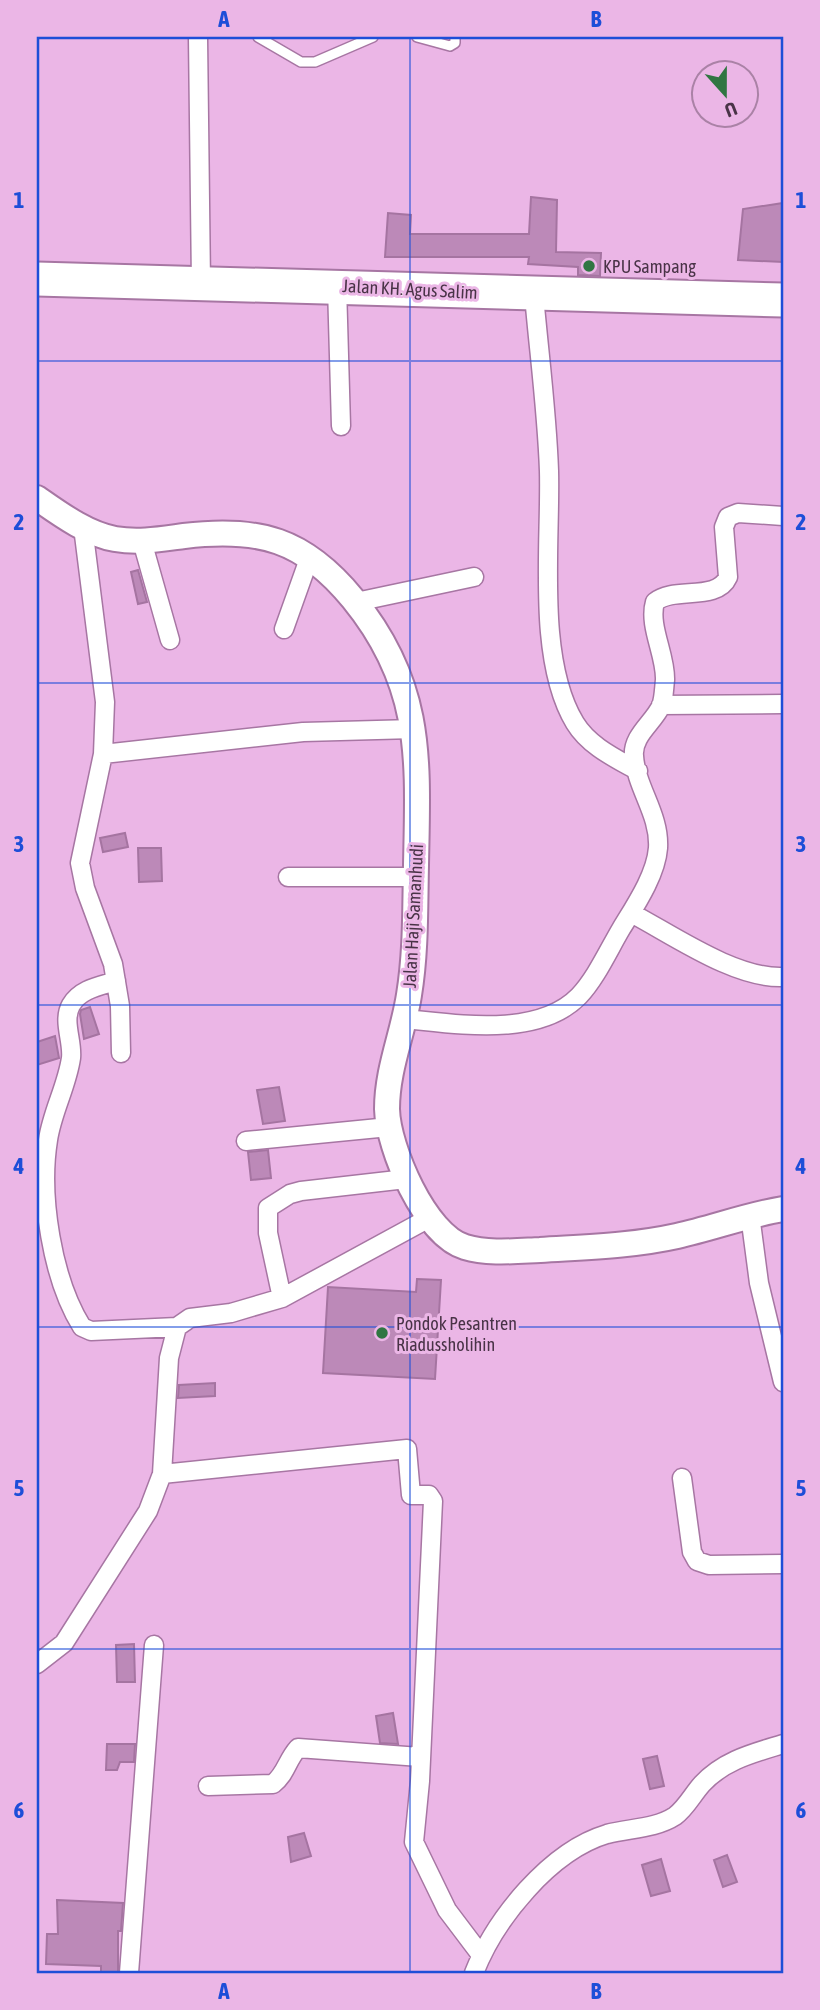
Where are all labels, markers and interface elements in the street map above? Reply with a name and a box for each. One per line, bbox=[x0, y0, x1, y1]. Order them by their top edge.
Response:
text: A bbox=[217, 6, 230, 32]
text: B bbox=[591, 6, 602, 32]
north arrow bbox=[690, 60, 760, 130]
text: U bbox=[722, 98, 740, 122]
text: 1 bbox=[14, 187, 25, 213]
text: 1 bbox=[796, 187, 807, 213]
place label: KPU Sampang bbox=[603, 256, 696, 277]
marker: KPU Sampang bbox=[581, 258, 597, 274]
street label: Jalan KH. Agus Salim bbox=[342, 275, 478, 303]
text: 2 bbox=[14, 509, 24, 535]
text: 2 bbox=[796, 509, 806, 535]
text: 3 bbox=[14, 831, 24, 857]
text: 3 bbox=[796, 831, 806, 857]
street label: Jalan Haji Samanhudi bbox=[399, 843, 427, 989]
text: 4 bbox=[13, 1153, 25, 1179]
text: 4 bbox=[795, 1153, 807, 1179]
place label: Pondok Pesantren Riadussholihin bbox=[396, 1313, 517, 1355]
marker: Pondok Pesantren Riadussholihin bbox=[374, 1325, 390, 1341]
text: 5 bbox=[14, 1475, 25, 1501]
text: 5 bbox=[796, 1475, 807, 1501]
text: 6 bbox=[14, 1797, 25, 1823]
text: 6 bbox=[796, 1797, 807, 1823]
text: A bbox=[217, 1978, 230, 2004]
text: B bbox=[591, 1978, 602, 2004]

